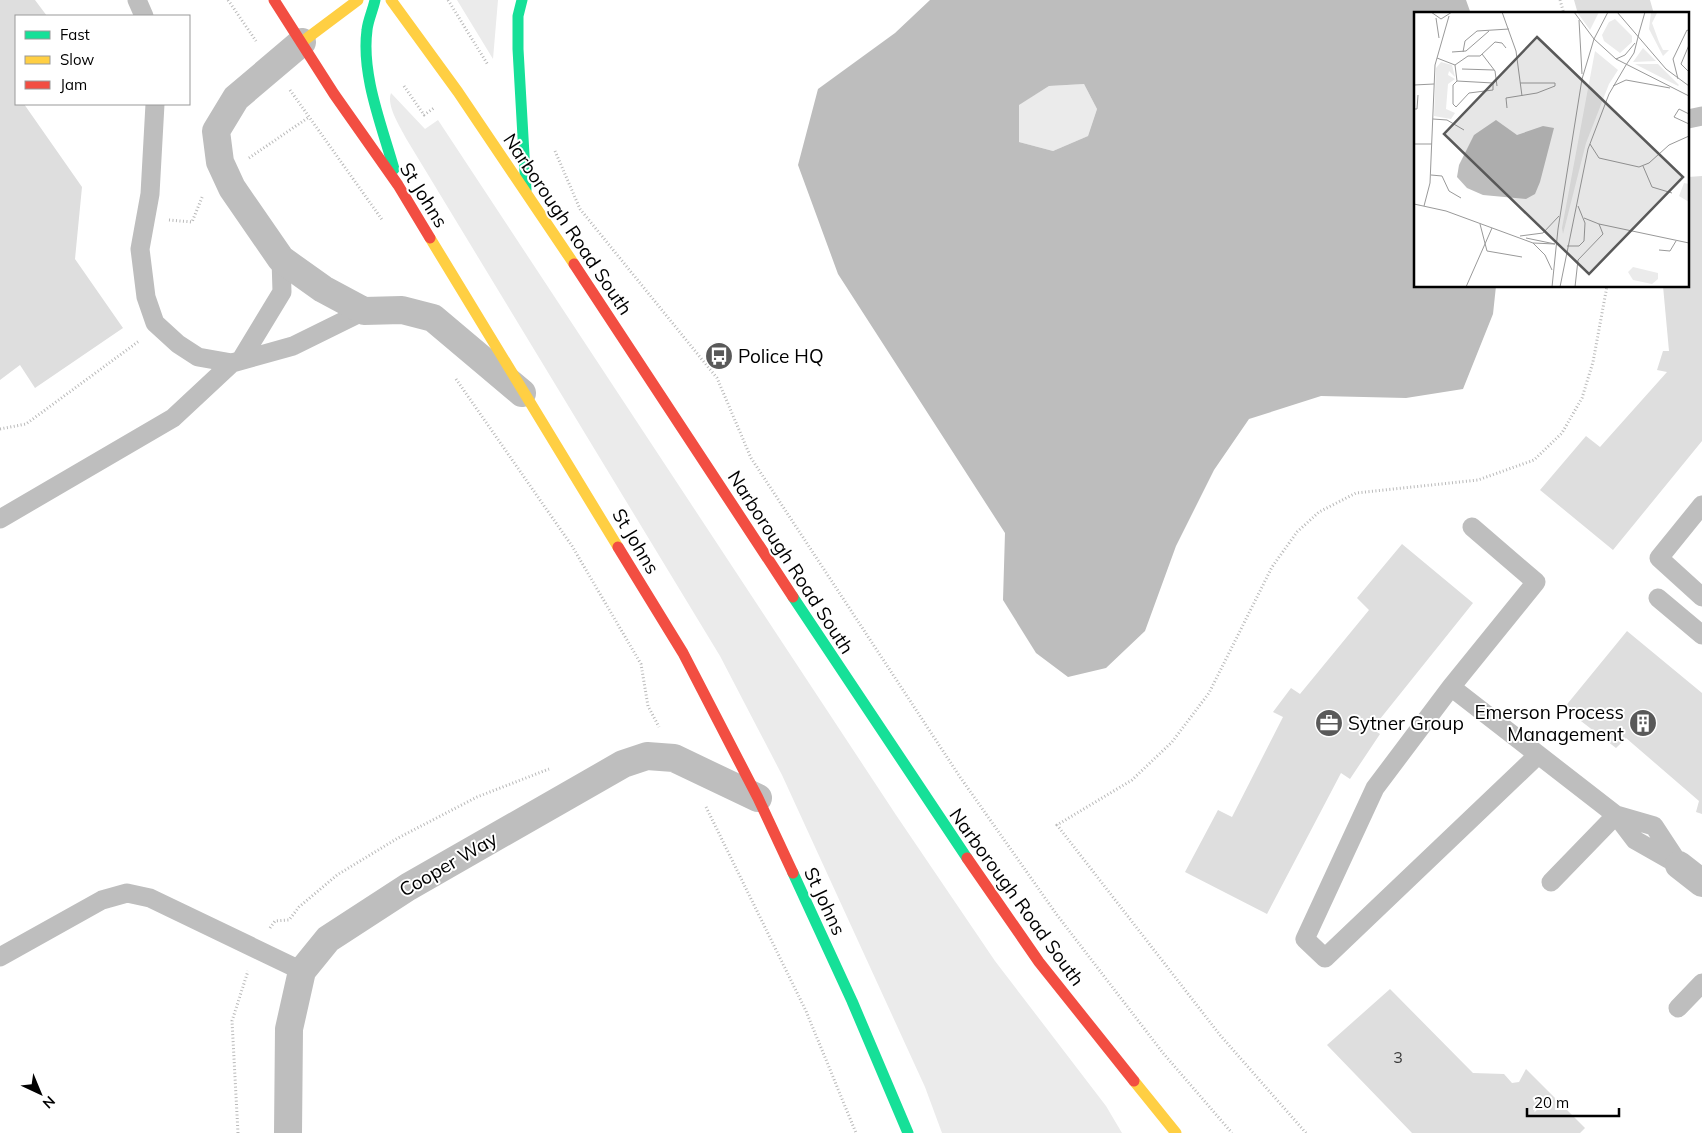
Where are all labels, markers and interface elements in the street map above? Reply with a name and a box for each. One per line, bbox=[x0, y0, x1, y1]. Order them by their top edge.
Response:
inset map bbox=[1414, 12, 1690, 288]
legend bbox=[15, 15, 190, 105]
text: Fast bbox=[60, 25, 90, 44]
text: Slow bbox=[60, 50, 94, 69]
text: Jam bbox=[60, 75, 87, 94]
street label: Narborough Road South bbox=[498, 129, 638, 319]
street label: St Johns bbox=[395, 158, 453, 232]
bus stop icon: Police HQ bbox=[704, 341, 734, 371]
place label: Police HQ bbox=[738, 344, 824, 368]
street label: Narborough Road South bbox=[723, 466, 859, 658]
street label: St Johns bbox=[607, 504, 665, 578]
place label: Emerson Process Management bbox=[1474, 700, 1624, 746]
office icon: Sytner Group bbox=[1314, 708, 1344, 738]
building icon: Emerson Process Management bbox=[1628, 708, 1658, 738]
place label: Sytner Group bbox=[1348, 711, 1464, 735]
street label: Narborough Road South bbox=[944, 803, 1090, 991]
street label: Cooper Way bbox=[395, 826, 501, 902]
street label: St Johns bbox=[799, 863, 851, 939]
house number: 3 bbox=[1393, 1047, 1403, 1067]
north arrow bbox=[15, 1068, 65, 1118]
scale bar bbox=[1527, 1086, 1620, 1118]
text: N bbox=[39, 1092, 59, 1112]
text: 20 m bbox=[1534, 1093, 1569, 1112]

